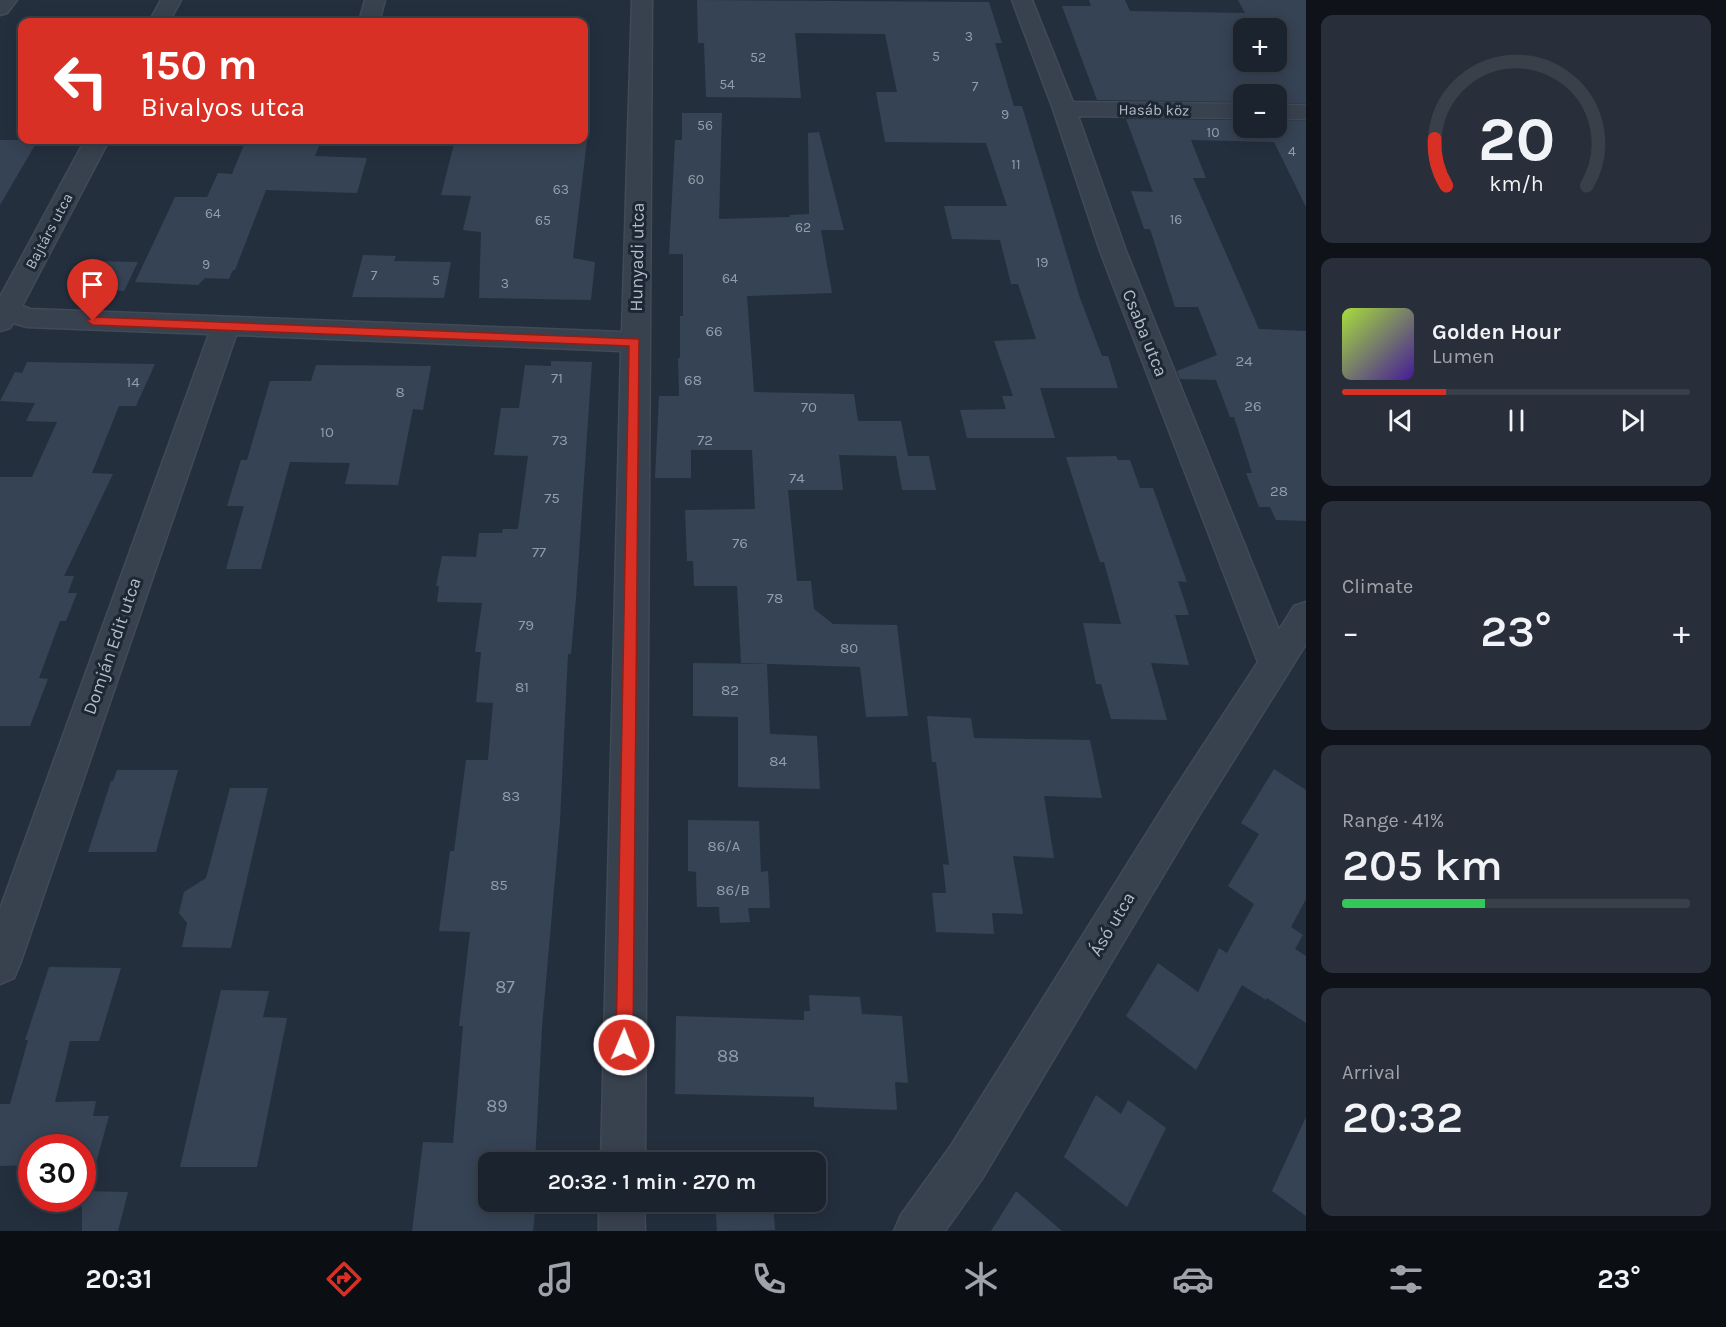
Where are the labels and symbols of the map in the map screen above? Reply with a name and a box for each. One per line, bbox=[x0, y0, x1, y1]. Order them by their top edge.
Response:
house number: 3 bbox=[965, 28, 973, 45]
house number: 5 bbox=[932, 48, 940, 65]
house number: 52 bbox=[750, 49, 766, 66]
house number: 54 bbox=[719, 76, 735, 93]
house number: 7 bbox=[972, 78, 979, 95]
street label: Hasáb köz bbox=[1119, 100, 1189, 120]
house number: 9 bbox=[1001, 106, 1009, 123]
house number: 56 bbox=[697, 117, 713, 134]
house number: 10 bbox=[1207, 124, 1219, 141]
house number: 4 bbox=[1288, 143, 1296, 160]
house number: 11 bbox=[1011, 156, 1021, 173]
house number: 60 bbox=[688, 171, 704, 188]
house number: 63 bbox=[553, 181, 569, 198]
street label: Bajtárs utca bbox=[21, 190, 77, 272]
street label: Hunyadi utca bbox=[625, 202, 649, 312]
house number: 64 bbox=[205, 205, 221, 222]
house number: 16 bbox=[1170, 211, 1182, 228]
house number: 65 bbox=[535, 212, 551, 229]
house number: 62 bbox=[795, 219, 811, 236]
house number: 19 bbox=[1036, 254, 1048, 271]
house number: 9 bbox=[202, 256, 210, 273]
pin bbox=[67, 259, 118, 321]
house number: 7 bbox=[371, 267, 378, 284]
house number: 64 bbox=[722, 270, 738, 287]
house number: 5 bbox=[432, 272, 440, 289]
house number: 3 bbox=[501, 275, 509, 292]
street label: Csaba utca bbox=[1118, 286, 1172, 380]
house number: 66 bbox=[705, 322, 723, 340]
house number: 24 bbox=[1235, 352, 1253, 370]
house number: 71 bbox=[551, 369, 563, 387]
house number: 68 bbox=[684, 371, 702, 389]
house number: 14 bbox=[126, 373, 140, 391]
house number: 8 bbox=[395, 383, 405, 401]
house number: 26 bbox=[1244, 397, 1262, 415]
house number: 70 bbox=[801, 398, 817, 416]
house number: 10 bbox=[320, 423, 334, 441]
house number: 73 bbox=[552, 431, 568, 449]
house number: 72 bbox=[697, 431, 713, 449]
house number: 74 bbox=[789, 469, 805, 487]
house number: 28 bbox=[1270, 482, 1288, 500]
house number: 75 bbox=[544, 489, 560, 507]
house number: 76 bbox=[732, 534, 748, 552]
house number: 77 bbox=[532, 543, 546, 561]
street label: Domján Edit utca bbox=[78, 575, 146, 717]
house number: 78 bbox=[767, 589, 783, 607]
house number: 79 bbox=[518, 616, 534, 634]
house number: 80 bbox=[840, 639, 858, 657]
house number: 81 bbox=[515, 678, 529, 696]
house number: 82 bbox=[721, 681, 739, 699]
house number: 84 bbox=[769, 752, 787, 770]
house number: 83 bbox=[502, 787, 520, 805]
house number: 86/A bbox=[708, 837, 741, 855]
house number: 85 bbox=[490, 876, 508, 894]
house number: 86/B bbox=[716, 881, 750, 899]
street label: Ásó utca bbox=[1083, 887, 1140, 960]
house number: 87 bbox=[495, 976, 515, 998]
position arrow bbox=[592, 1013, 656, 1077]
house number: 88 bbox=[717, 1045, 739, 1067]
house number: 89 bbox=[486, 1095, 508, 1117]
speed limit sign: 30 bbox=[18, 1134, 96, 1212]

